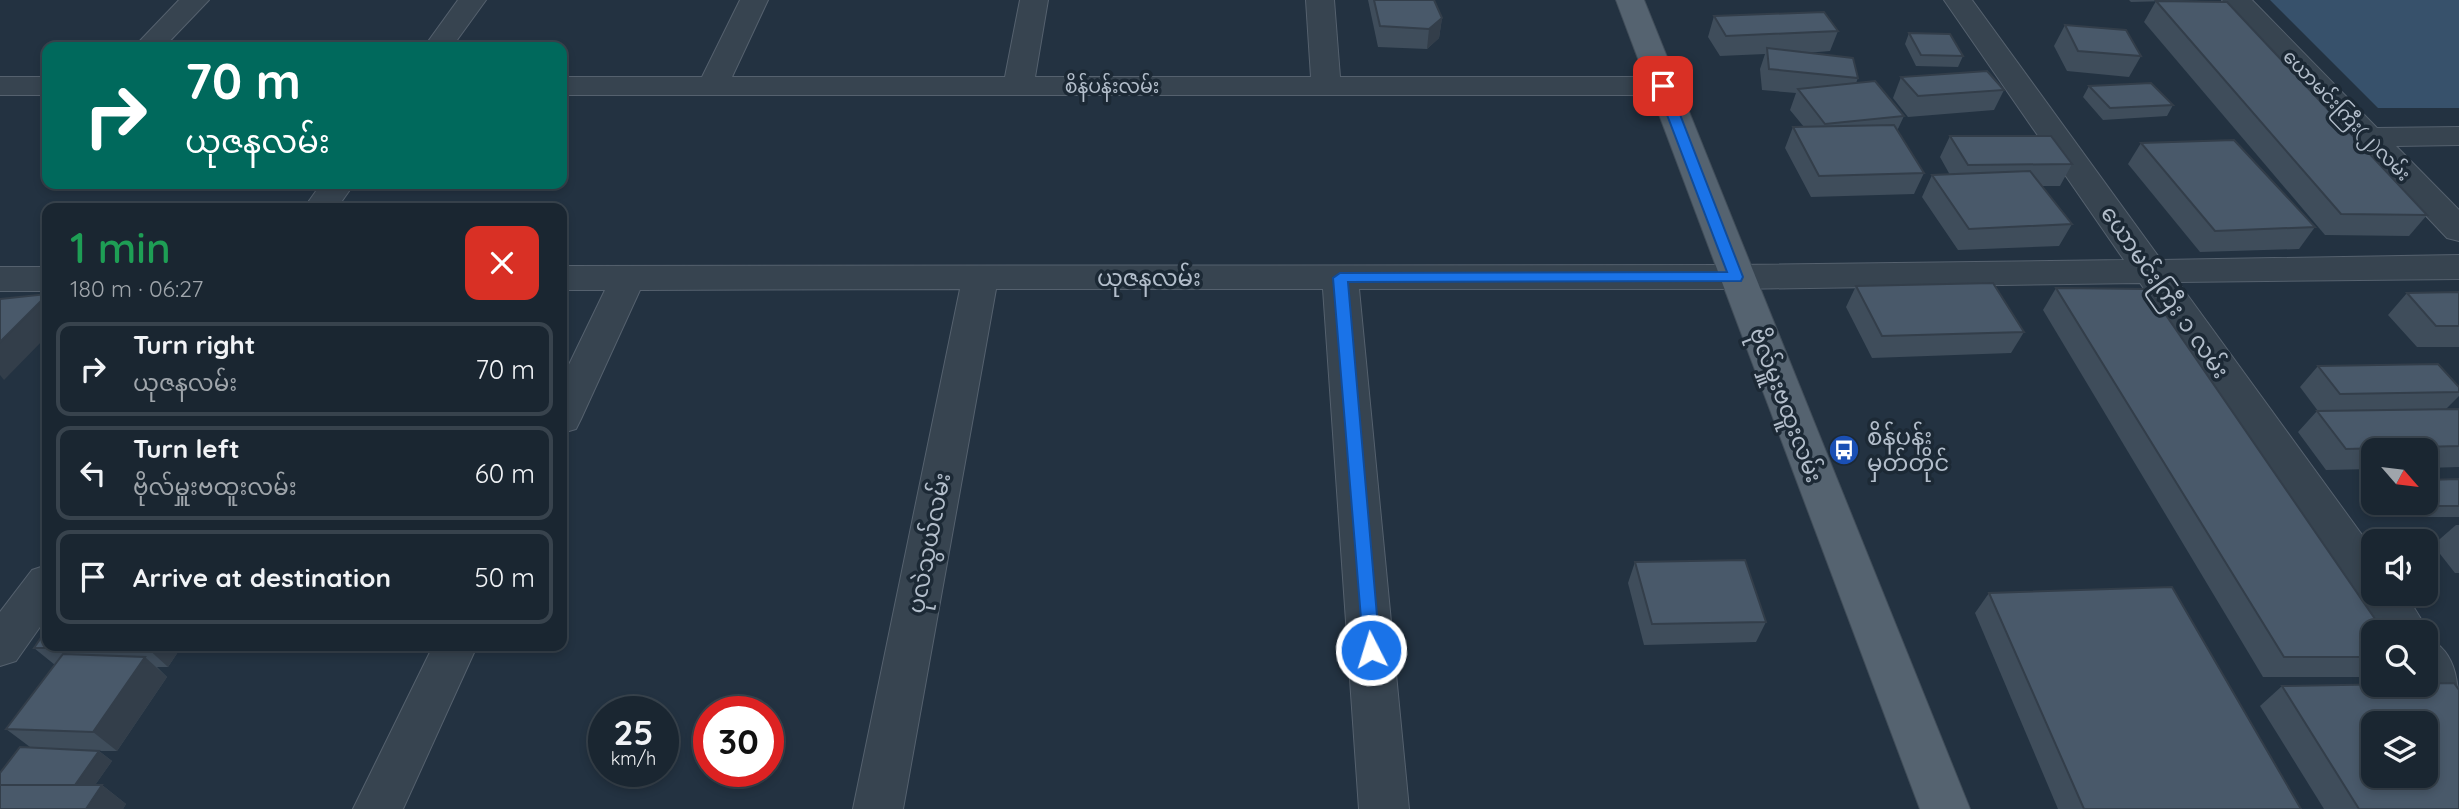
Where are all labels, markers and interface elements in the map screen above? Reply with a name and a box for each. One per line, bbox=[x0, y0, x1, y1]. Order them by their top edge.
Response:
street label: ယောမင်းကြီး(၂)လမ်း bbox=[2275, 43, 2417, 189]
text: 70 m bbox=[185, 50, 301, 111]
pin bbox=[1633, 56, 1693, 116]
icon: arrive bbox=[1644, 67, 1682, 105]
icon: right bbox=[70, 70, 161, 161]
street label: စိန်ပန်းလမ်း bbox=[1065, 72, 1159, 102]
text: ယုဇနလမ်း bbox=[185, 121, 330, 161]
street label: ယောမင်းကြီး ၁ လမ်း bbox=[2091, 199, 2237, 387]
text: 1 min bbox=[70, 221, 171, 274]
button: close bbox=[465, 226, 539, 300]
street label: ယုဇနလမ်း bbox=[1097, 262, 1201, 297]
text: 180 m · 06:27 bbox=[70, 274, 203, 303]
street label: ဗိုလ်မှူးဗထူးလမ်း bbox=[1739, 323, 1830, 488]
text: Turn right bbox=[133, 328, 255, 361]
icon: right bbox=[74, 350, 112, 388]
text: 70 m bbox=[475, 353, 535, 386]
text: ယုဇနလမ်း bbox=[133, 368, 237, 397]
place label: စိန်ပန်း မှတ်တိုင် bbox=[1867, 421, 1949, 482]
text: Turn left bbox=[133, 432, 240, 465]
bus stop icon: စိန်ပန်း မှတ်တိုင် bbox=[1827, 433, 1861, 467]
north arrow bbox=[2361, 438, 2438, 514]
map controls bbox=[2361, 438, 2438, 788]
icon: left bbox=[74, 454, 112, 492]
text: 60 m bbox=[475, 457, 535, 490]
street label: ပုလဲသွယ်လမ်း bbox=[900, 470, 961, 617]
text: ဗိုလ်မှူးဗထူးလမ်း bbox=[133, 472, 297, 501]
button: sound bbox=[2361, 529, 2438, 606]
icon: arrive bbox=[74, 558, 112, 596]
text: Arrive at destination bbox=[133, 561, 391, 594]
text: 50 m bbox=[475, 561, 535, 594]
position arrow bbox=[1334, 613, 1408, 687]
button: search bbox=[2361, 620, 2438, 697]
speed limit sign: 30 bbox=[693, 696, 784, 787]
text: 25 bbox=[613, 710, 654, 754]
button: layers bbox=[2361, 711, 2438, 788]
text: km/h bbox=[611, 747, 656, 770]

